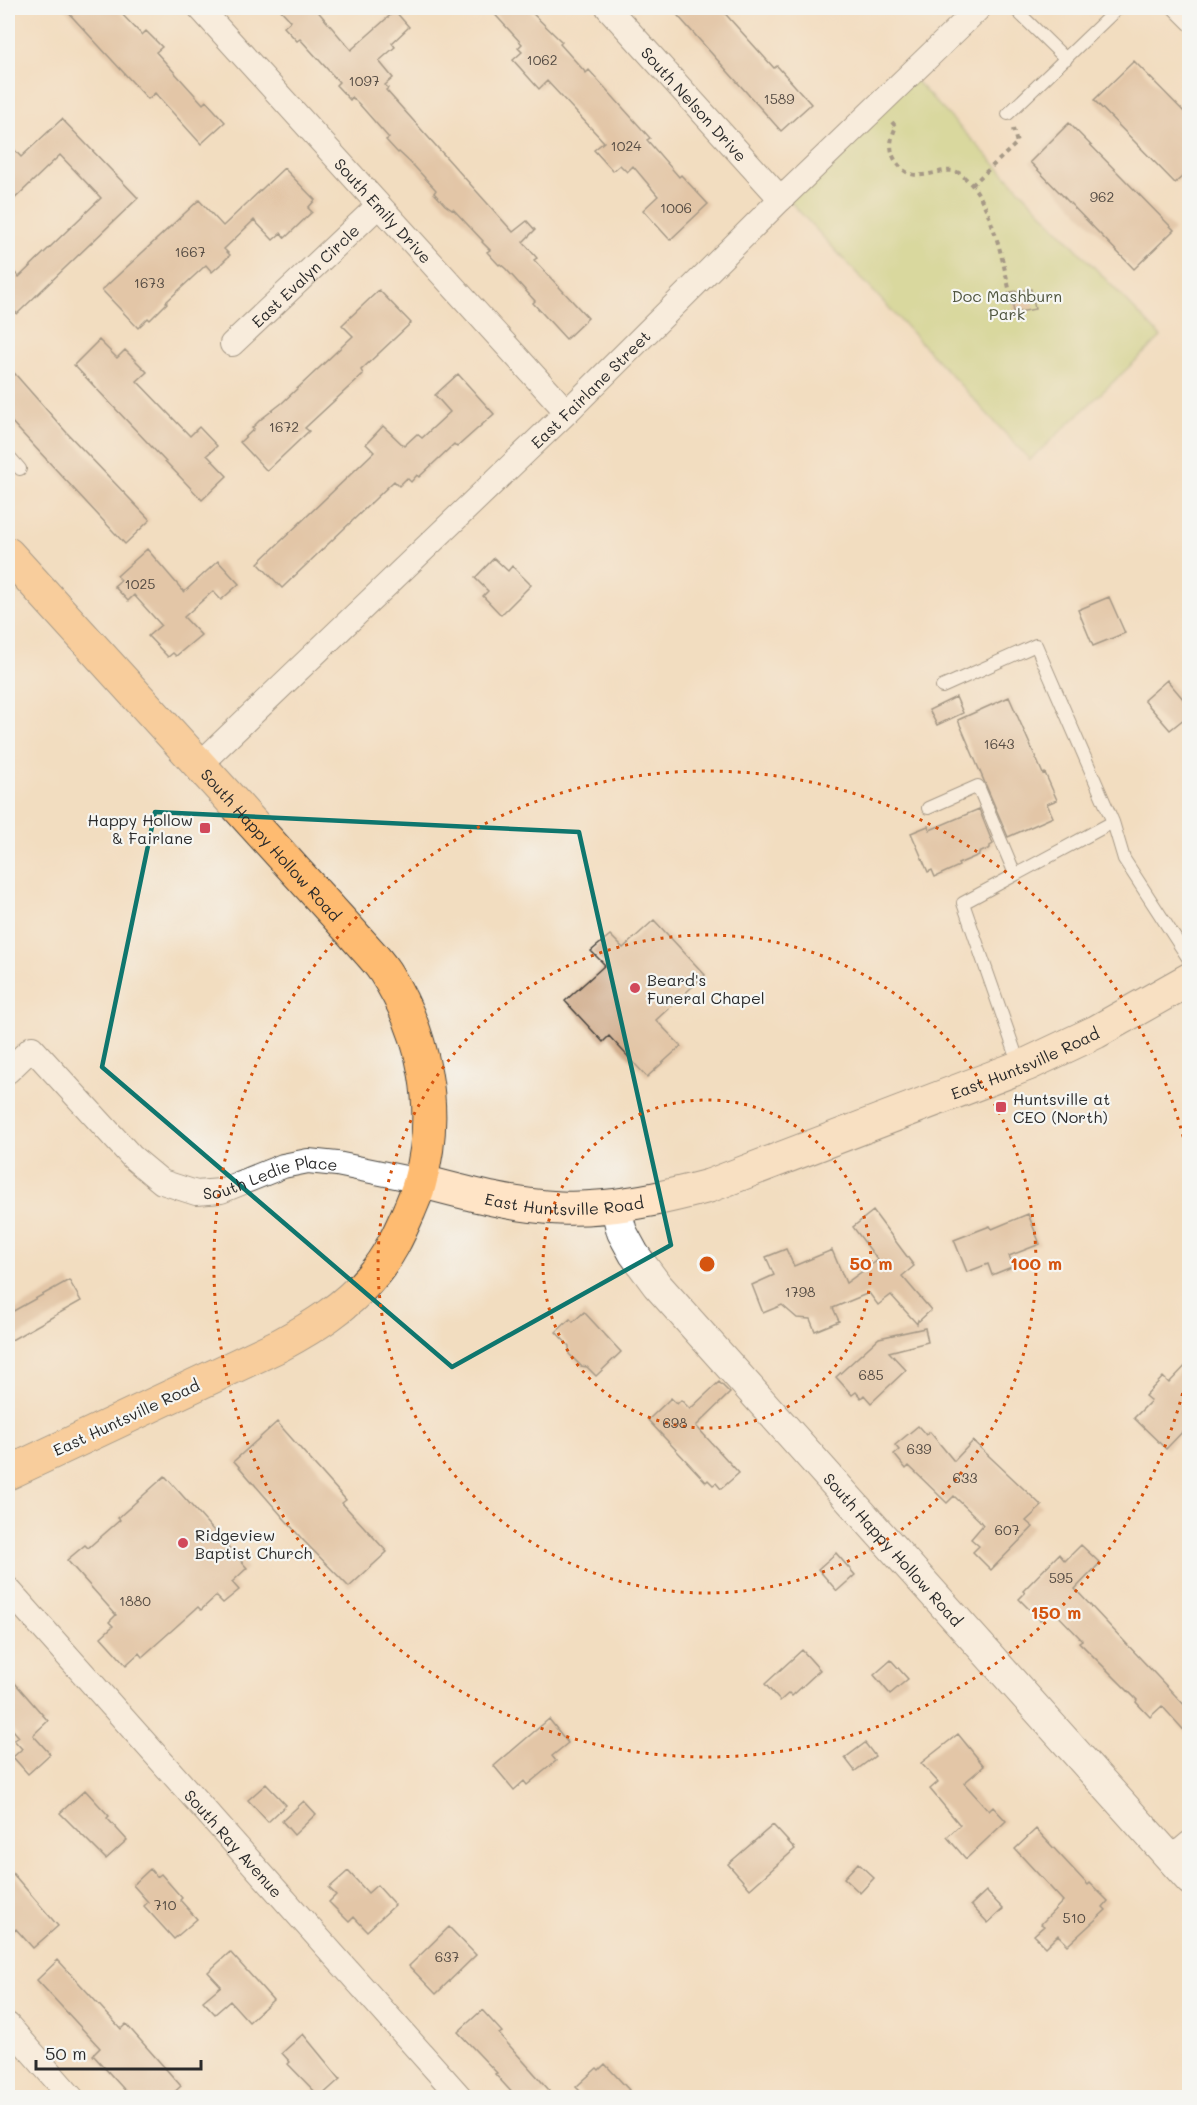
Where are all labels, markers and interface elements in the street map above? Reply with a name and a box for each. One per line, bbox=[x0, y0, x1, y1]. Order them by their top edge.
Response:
street label: South Nelson Drive bbox=[637, 42, 752, 165]
house number: 1062 bbox=[526, 50, 558, 69]
house number: 1097 bbox=[349, 71, 380, 90]
house number: 1589 bbox=[763, 89, 795, 108]
house number: 1024 bbox=[611, 136, 642, 155]
street label: South Emily Drive bbox=[330, 153, 437, 267]
house number: 962 bbox=[1090, 187, 1114, 206]
house number: 1006 bbox=[660, 198, 692, 217]
street label: East Evalyn Circle bbox=[246, 219, 363, 331]
house number: 1667 bbox=[175, 242, 206, 261]
house number: 1673 bbox=[134, 273, 164, 292]
park label: Doc Mashburn Park bbox=[952, 285, 1062, 324]
street label: East Fairlane Street bbox=[526, 325, 654, 452]
house number: 1672 bbox=[269, 417, 299, 436]
house number: 1025 bbox=[125, 574, 155, 593]
house number: 1643 bbox=[983, 734, 1015, 753]
street label: South Happy Hollow Road bbox=[197, 763, 346, 925]
place label: Happy Hollow & Fairlane bbox=[88, 809, 193, 848]
marker: Happy Hollow & Fairlane bbox=[198, 821, 212, 835]
place label: Beard's Funeral Chapel bbox=[647, 969, 765, 1008]
marker: Beard's Funeral Chapel bbox=[628, 981, 642, 995]
street label: East Huntsville Road bbox=[947, 1022, 1102, 1103]
place label: Huntsville at CEO (North) bbox=[1013, 1088, 1110, 1127]
marker: Huntsville at CEO (North) bbox=[994, 1100, 1008, 1114]
street label: South Ledie Place bbox=[202, 1151, 339, 1203]
street label: East Huntsville Road bbox=[483, 1187, 645, 1219]
text: 50 m bbox=[850, 1251, 892, 1275]
text: 100 m bbox=[1010, 1251, 1062, 1275]
centre of rings bbox=[697, 1254, 717, 1274]
house number: 1798 bbox=[785, 1282, 815, 1301]
house number: 685 bbox=[858, 1365, 884, 1384]
street label: East Huntsville Road bbox=[49, 1374, 203, 1460]
house number: 698 bbox=[662, 1413, 688, 1432]
house number: 639 bbox=[907, 1439, 931, 1458]
street label: South Happy Hollow Road bbox=[819, 1468, 968, 1630]
house number: 633 bbox=[953, 1468, 977, 1487]
house number: 607 bbox=[995, 1520, 1020, 1539]
place label: Ridgeview Baptist Church bbox=[195, 1524, 312, 1563]
marker: Ridgeview Baptist Church bbox=[176, 1536, 190, 1550]
house number: 595 bbox=[1049, 1568, 1073, 1587]
house number: 1880 bbox=[119, 1591, 151, 1610]
text: 150 m bbox=[1031, 1600, 1081, 1624]
street label: South Ray Avenue bbox=[180, 1785, 288, 1901]
house number: 710 bbox=[154, 1895, 177, 1914]
house number: 510 bbox=[1062, 1908, 1086, 1927]
house number: 637 bbox=[435, 1947, 459, 1966]
scale bar bbox=[36, 2033, 201, 2071]
text: 50 m bbox=[45, 2041, 87, 2065]

